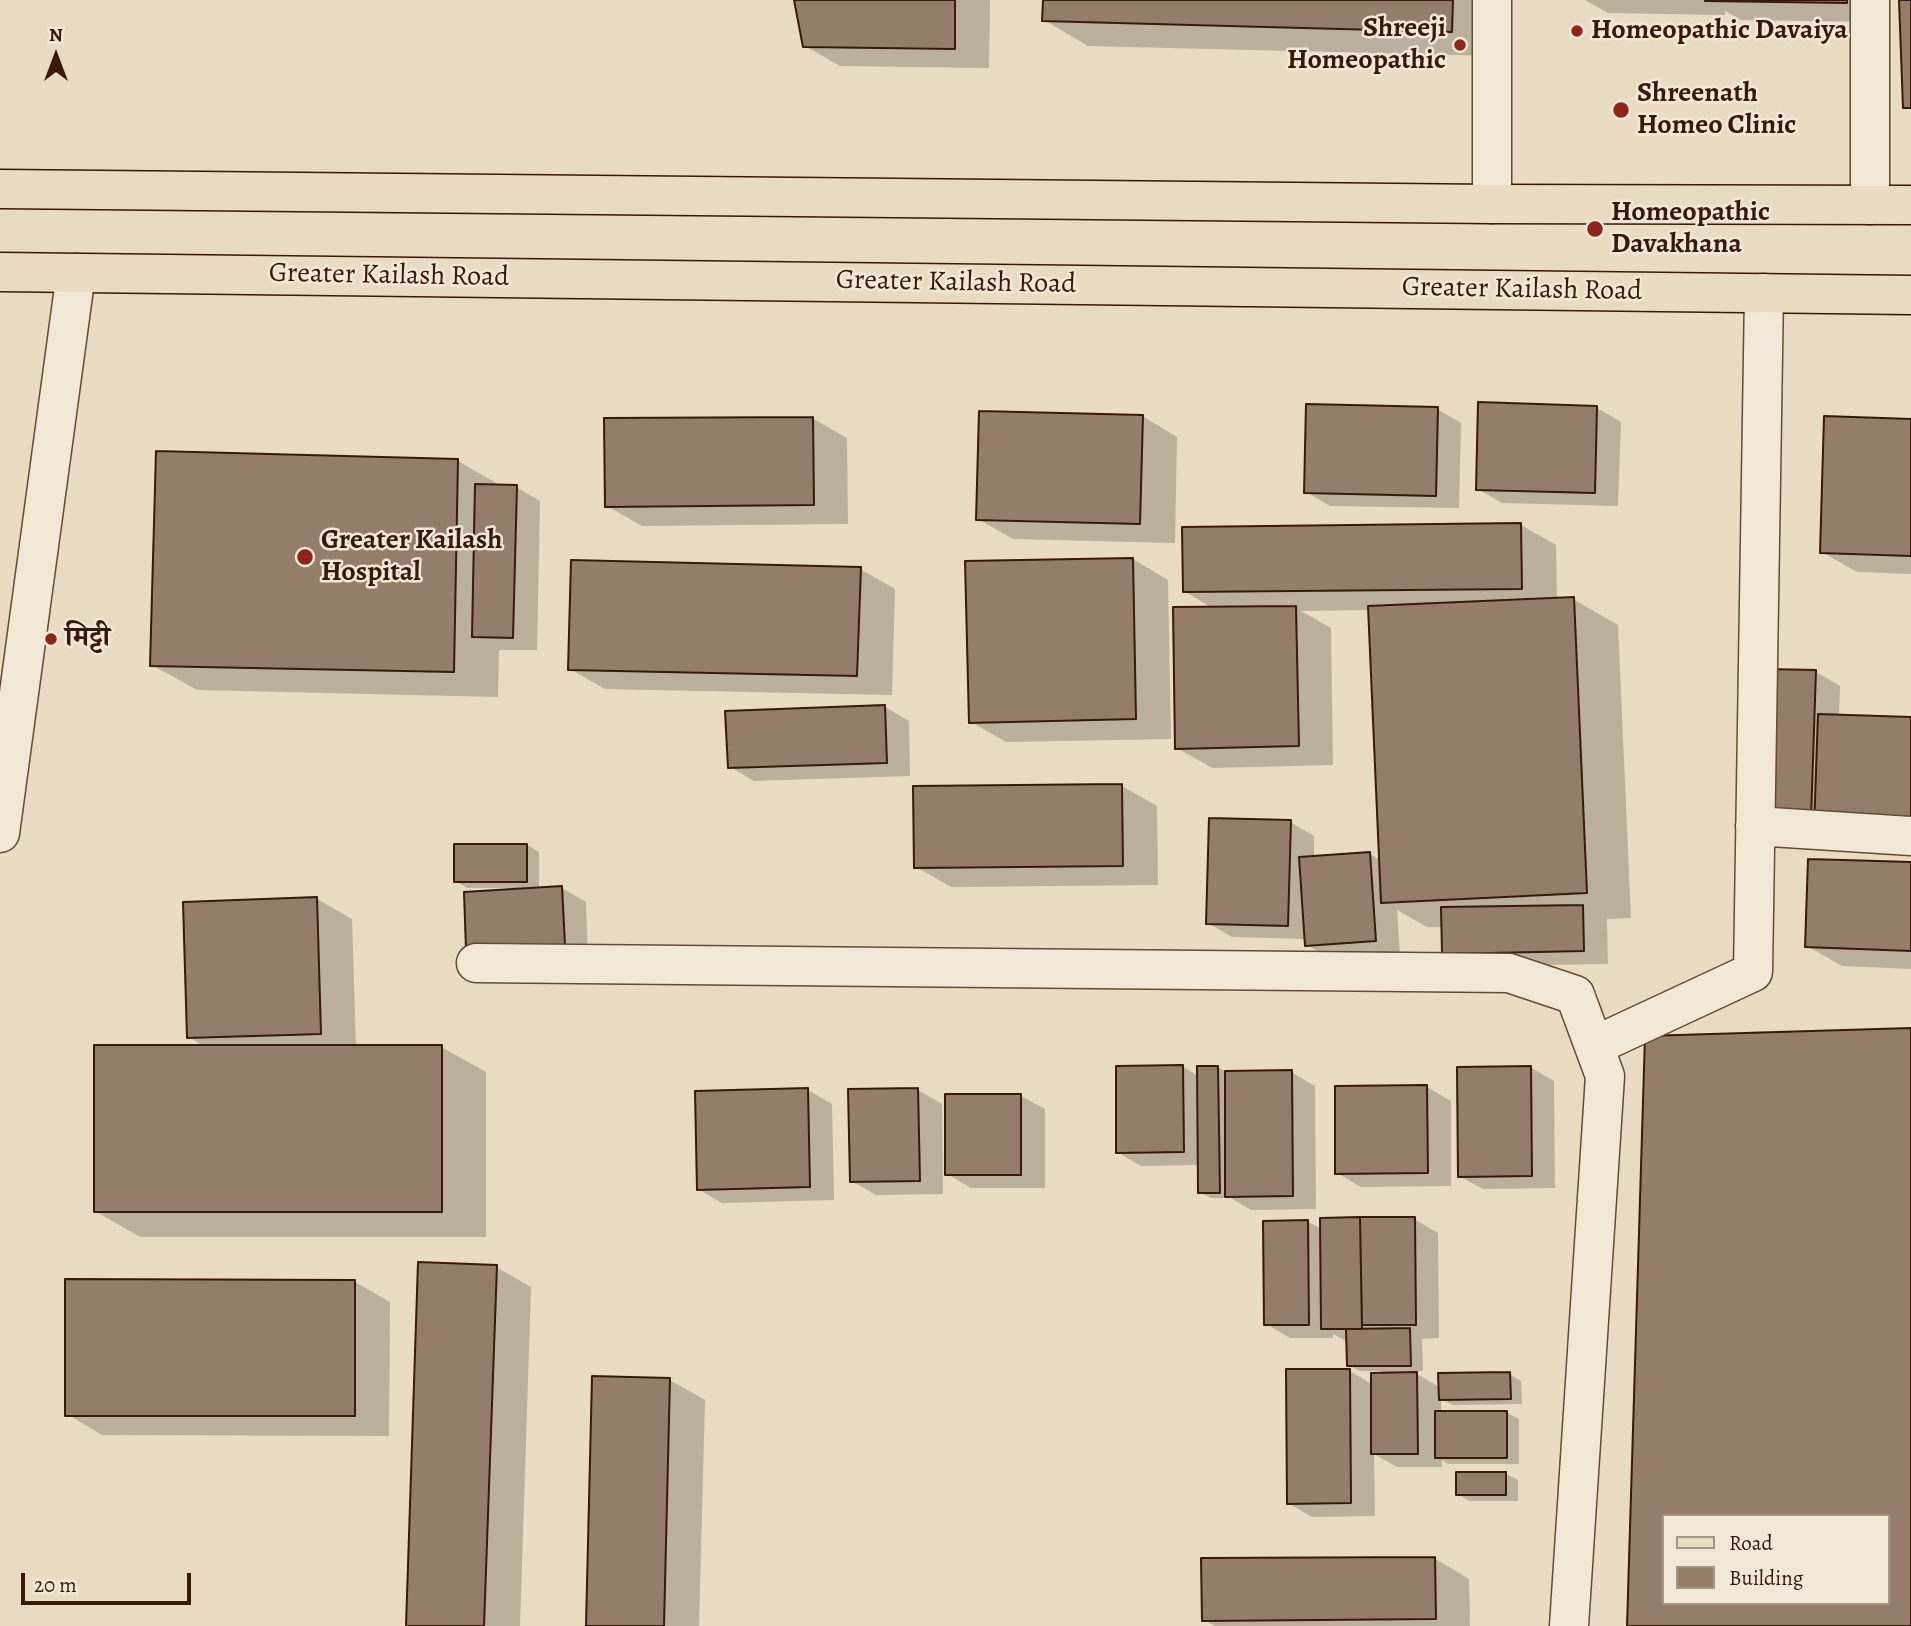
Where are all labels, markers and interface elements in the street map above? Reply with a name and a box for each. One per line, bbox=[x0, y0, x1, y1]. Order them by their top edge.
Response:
place label: Shreeji Homeopathic bbox=[1287, 12, 1446, 78]
place label: Homeopathic Davaiya bbox=[1591, 14, 1848, 48]
north arrow bbox=[21, 21, 91, 91]
text: N bbox=[49, 22, 63, 48]
marker: Homeopathic Davaiya bbox=[1569, 23, 1585, 39]
marker: Shreeji Homeopathic bbox=[1452, 37, 1468, 53]
place label: Shreenath Homeo Clinic bbox=[1637, 77, 1796, 143]
marker: Shreenath Homeo Clinic bbox=[1611, 100, 1631, 120]
place label: Homeopathic Davakhana bbox=[1611, 196, 1770, 262]
marker: Homeopathic Davakhana bbox=[1585, 219, 1605, 239]
street label: Greater Kailash Road bbox=[269, 257, 509, 295]
street label: Greater Kailash Road bbox=[836, 264, 1076, 302]
street label: Greater Kailash Road bbox=[1402, 271, 1642, 309]
place label: Greater Kailash Hospital bbox=[321, 524, 502, 590]
marker: Greater Kailash Hospital bbox=[295, 547, 315, 567]
place label: मिट्टी bbox=[65, 622, 110, 656]
marker: मिट्टी bbox=[43, 631, 59, 647]
legend bbox=[1662, 1514, 1890, 1605]
text: Road bbox=[1729, 1529, 1773, 1557]
scale bar bbox=[24, 1560, 194, 1604]
text: Building bbox=[1729, 1564, 1803, 1592]
text: 20 m bbox=[34, 1571, 77, 1599]

